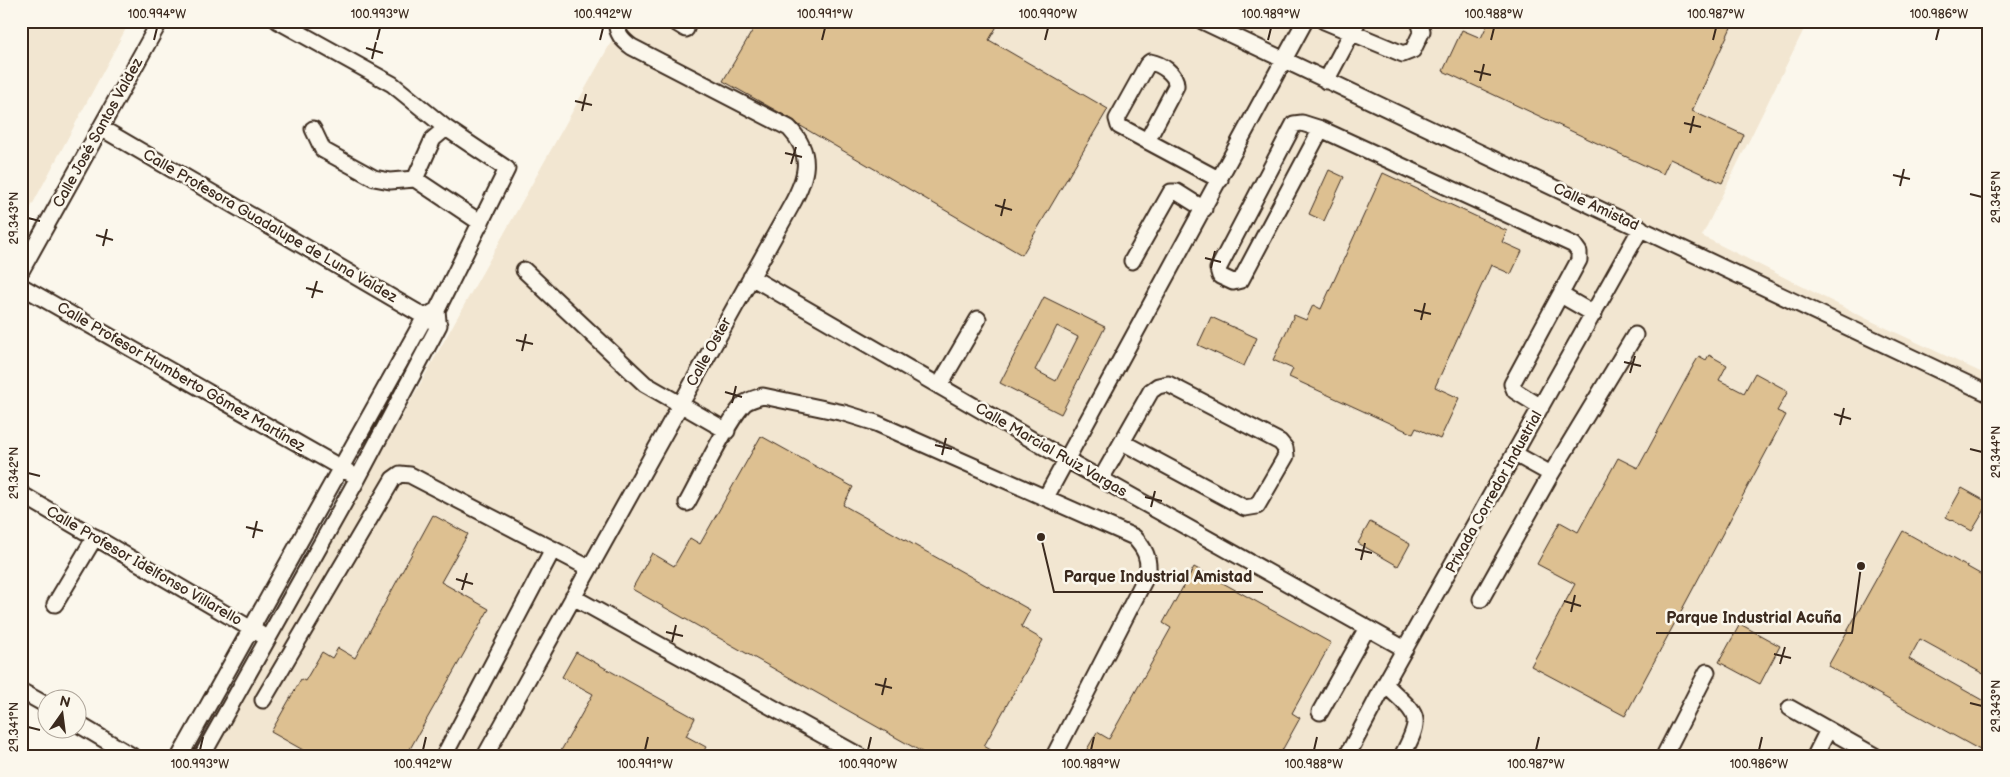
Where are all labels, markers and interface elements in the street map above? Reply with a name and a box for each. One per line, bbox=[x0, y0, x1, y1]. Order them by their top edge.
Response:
text: 100.994°W bbox=[128, 7, 186, 22]
text: 100.993°W bbox=[351, 7, 409, 22]
text: 100.992°W bbox=[574, 7, 632, 22]
text: 100.991°W bbox=[797, 7, 853, 22]
text: 100.990°W bbox=[1019, 7, 1077, 22]
text: 100.989°W bbox=[1242, 7, 1300, 22]
text: 100.988°W bbox=[1465, 7, 1523, 22]
text: 100.987°W bbox=[1687, 7, 1745, 22]
text: 100.986°W bbox=[1910, 7, 1968, 22]
street label: Calle José Santos Valdez bbox=[49, 54, 148, 211]
street label: Calle Profesora Guadalupe de Luna Valdez bbox=[140, 145, 401, 307]
text: 29.345°N bbox=[1989, 171, 2004, 223]
street label: Calle Amistad bbox=[1550, 179, 1642, 235]
text: 29.343°N bbox=[7, 192, 22, 244]
street label: Calle Profesor Humberto Gómez Martínez bbox=[53, 298, 309, 457]
street label: Calle Oster bbox=[682, 314, 736, 390]
street label: Calle Marcial Ruiz Vargas bbox=[972, 399, 1131, 502]
street label: Privada Corredor Industrial bbox=[1441, 408, 1547, 576]
text: 29.344°N bbox=[1989, 426, 2004, 478]
text: 29.342°N bbox=[7, 447, 22, 499]
street label: Calle Profesor Idelfonso Villarello bbox=[43, 502, 245, 630]
callout: Parque Industrial Amistad bbox=[1054, 561, 1263, 592]
text: Parque Industrial Amistad bbox=[1064, 568, 1252, 587]
callout: Parque Industrial Acuña bbox=[1656, 602, 1852, 633]
text: Parque Industrial Acuña bbox=[1666, 609, 1842, 628]
text: 29.343°N bbox=[1989, 680, 2004, 732]
north arrow bbox=[38, 690, 88, 740]
text: N bbox=[58, 692, 72, 711]
text: 29.341°N bbox=[7, 702, 22, 752]
text: 100.993°W bbox=[171, 757, 229, 772]
text: 100.992°W bbox=[394, 757, 452, 772]
text: 100.991°W bbox=[617, 757, 673, 772]
text: 100.990°W bbox=[839, 757, 897, 772]
text: 100.989°W bbox=[1062, 757, 1120, 772]
text: 100.988°W bbox=[1285, 757, 1343, 772]
text: 100.987°W bbox=[1507, 757, 1565, 772]
text: 100.986°W bbox=[1730, 757, 1788, 772]

